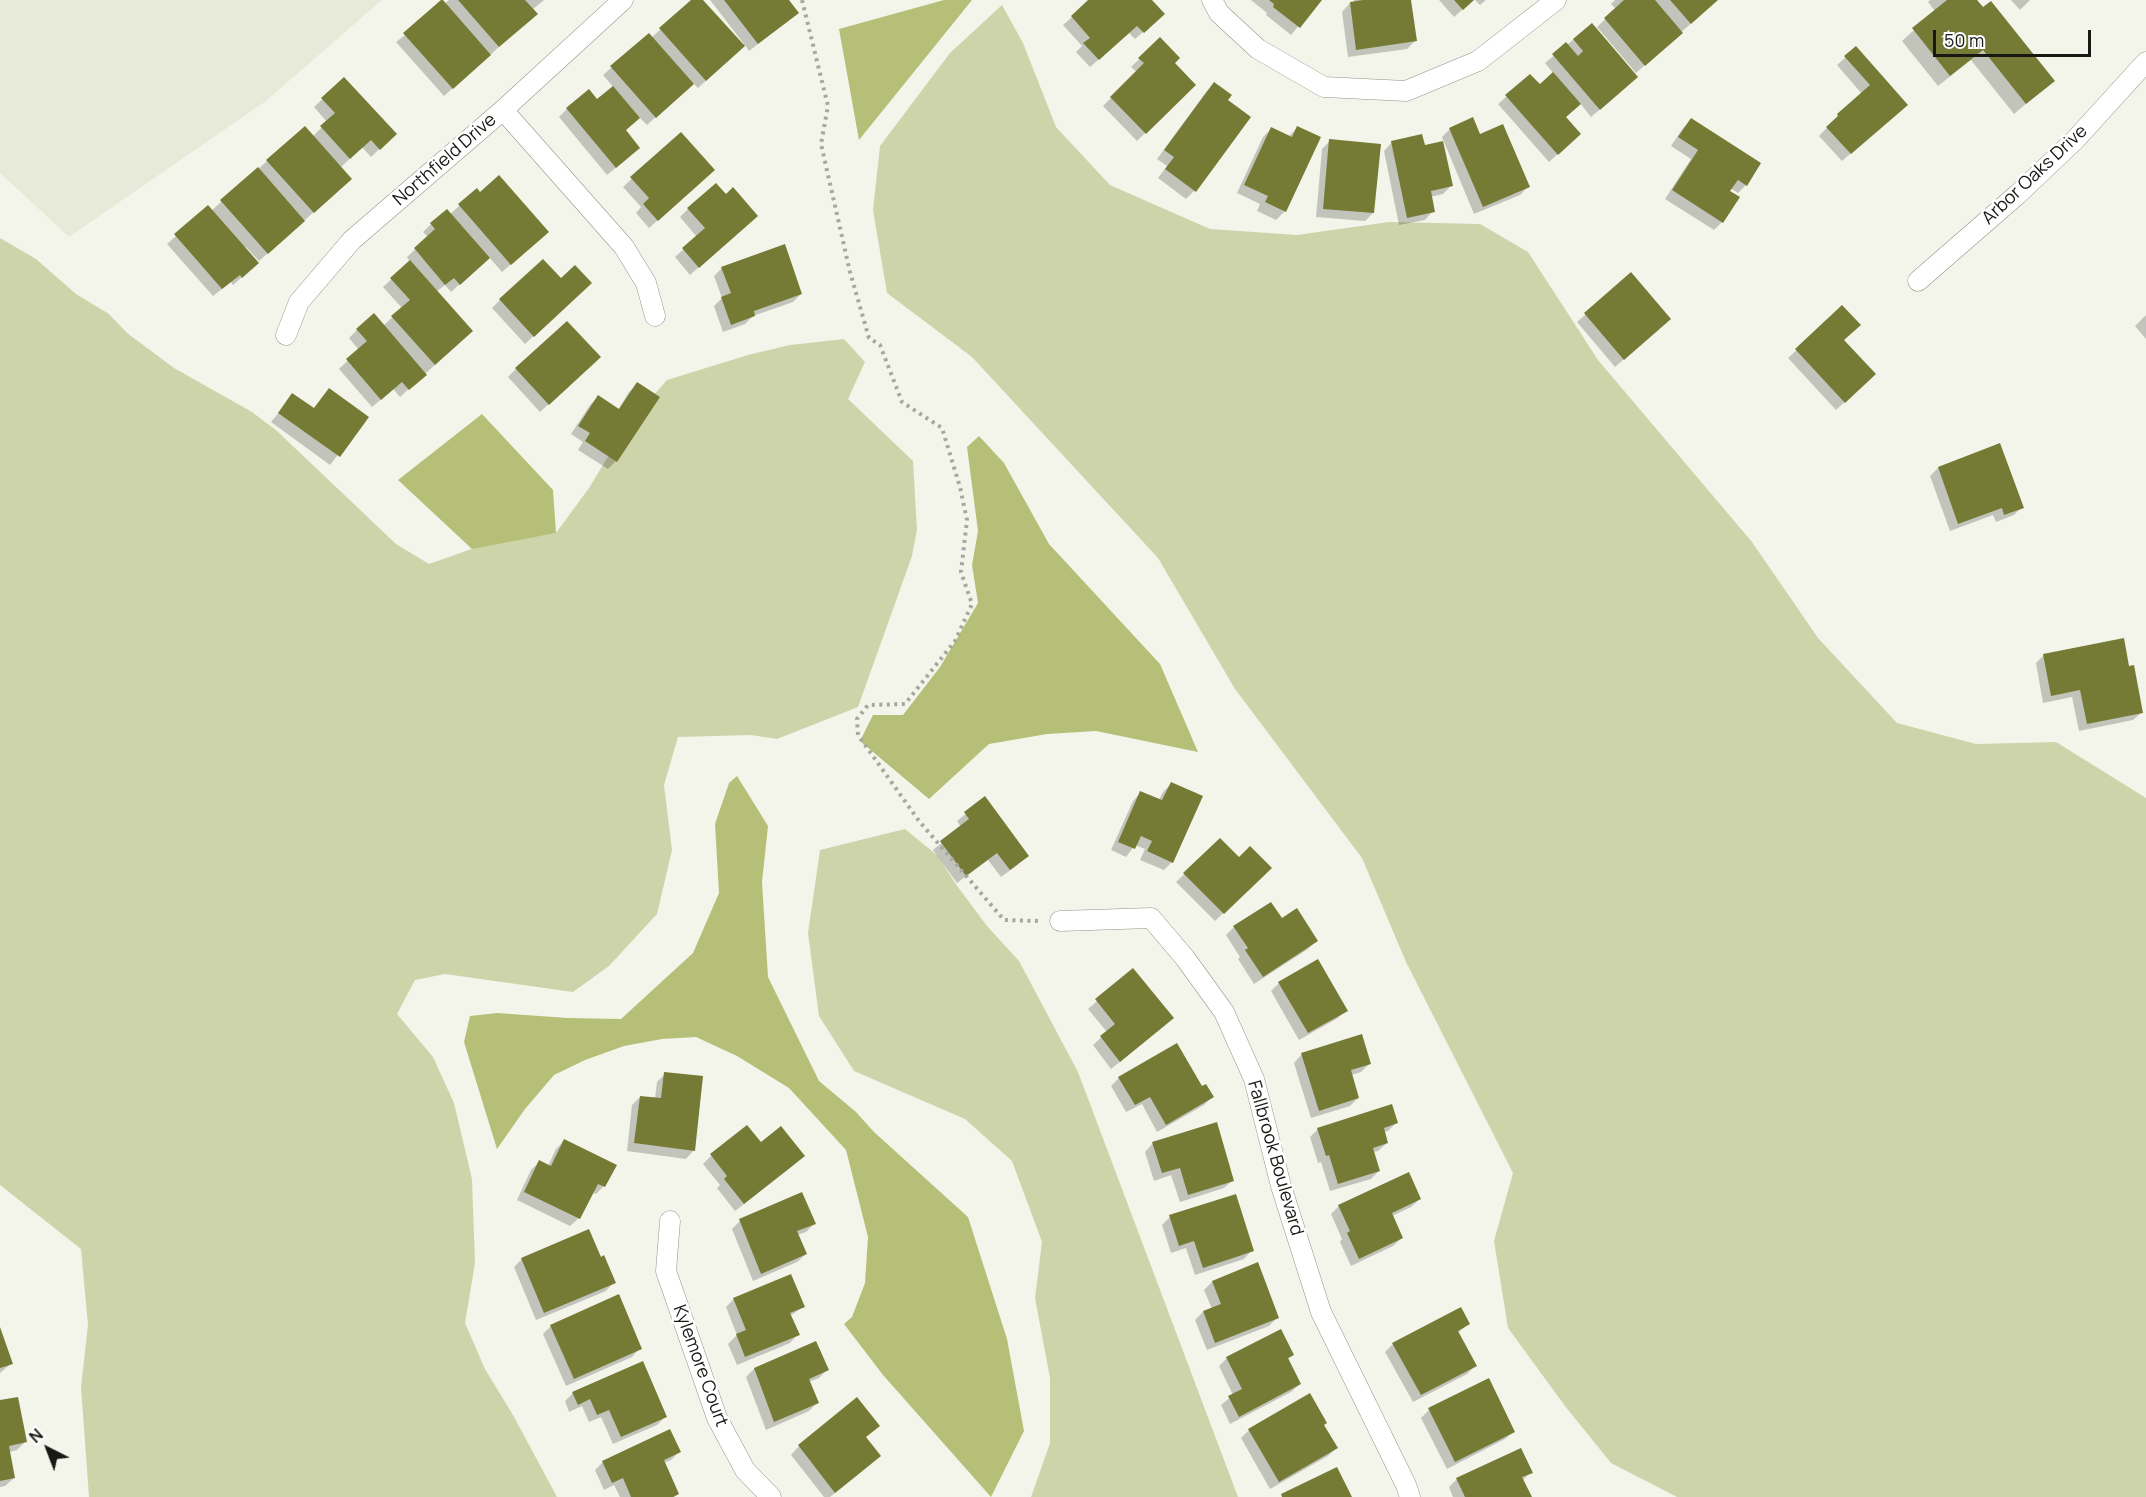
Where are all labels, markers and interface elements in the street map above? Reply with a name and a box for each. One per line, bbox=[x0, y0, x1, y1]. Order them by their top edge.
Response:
scale bar bbox=[1936, 18, 2094, 56]
text: 50 m bbox=[1944, 28, 1984, 52]
street label: Northfield Drive bbox=[389, 109, 501, 211]
street label: Arbor Oaks Drive bbox=[1978, 121, 2092, 229]
street label: Fallbrook Boulevard bbox=[1243, 1078, 1307, 1238]
street label: Kylemore Court bbox=[668, 1302, 732, 1430]
north arrow bbox=[18, 1419, 78, 1479]
text: N bbox=[24, 1424, 48, 1448]

